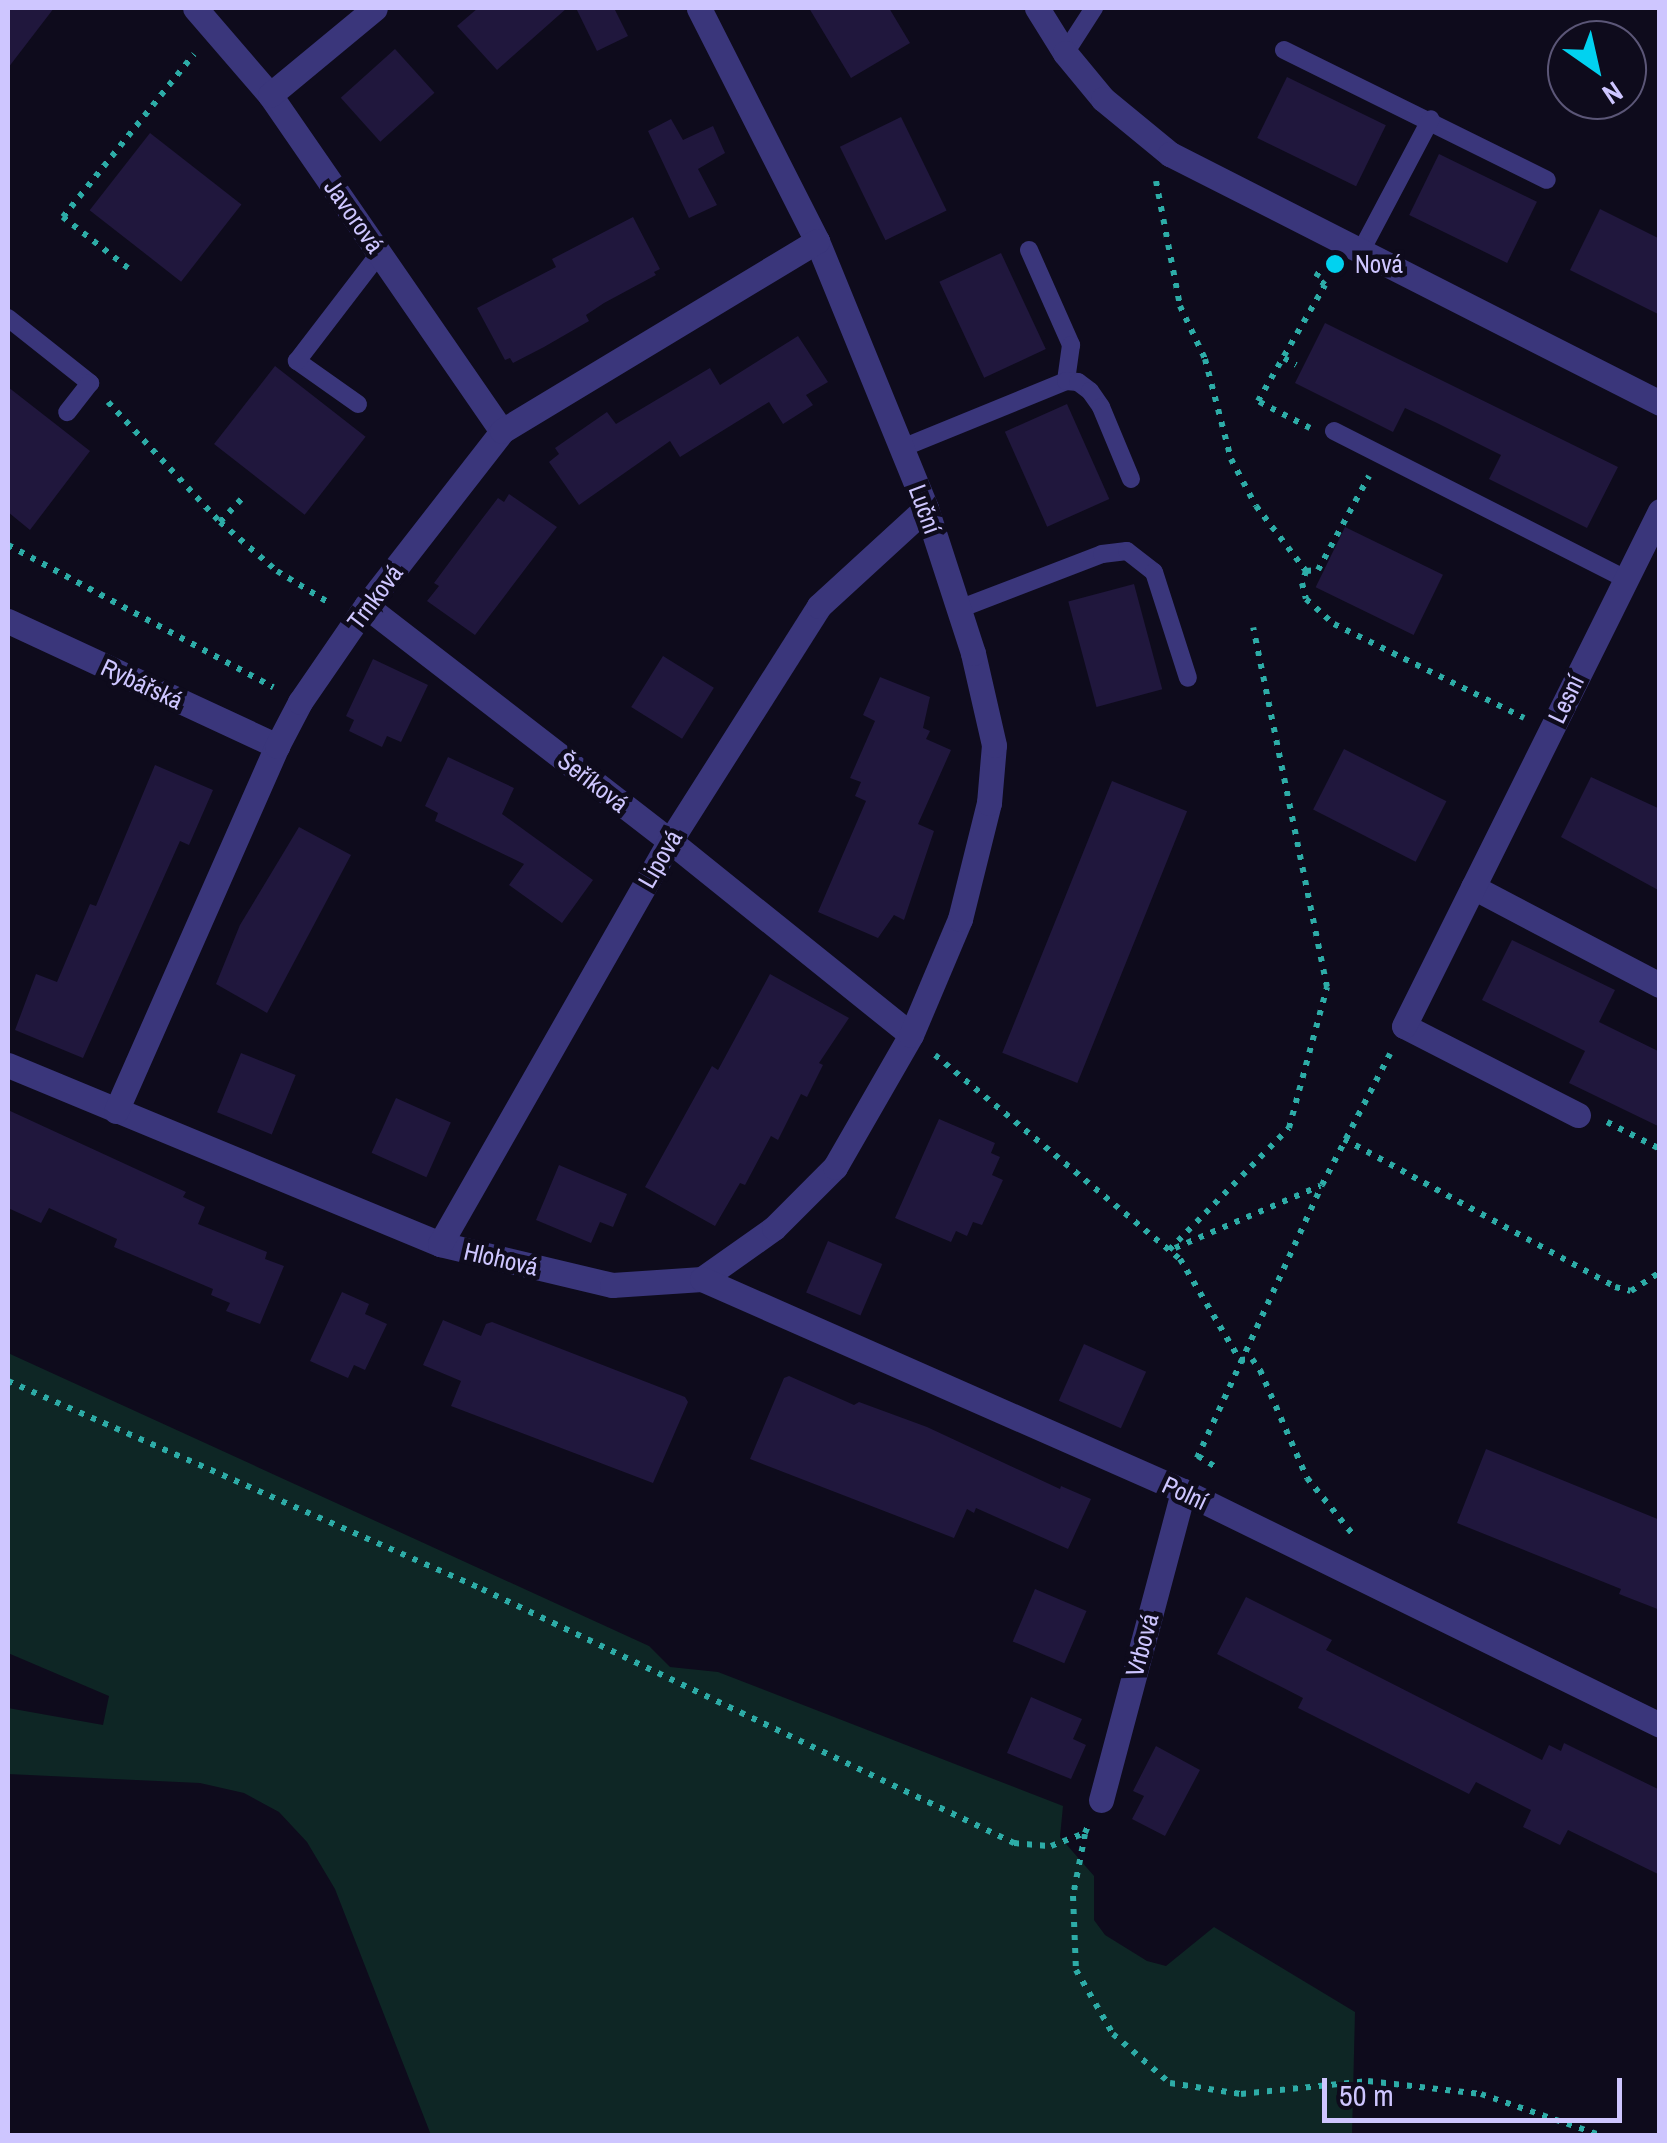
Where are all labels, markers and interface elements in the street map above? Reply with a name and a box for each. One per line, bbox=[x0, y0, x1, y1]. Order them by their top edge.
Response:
north arrow bbox=[1547, 20, 1647, 120]
text: N bbox=[1595, 73, 1630, 114]
street label: Javorová bbox=[318, 173, 390, 259]
place label: Nová bbox=[1355, 249, 1403, 279]
marker: Nová bbox=[1324, 253, 1346, 275]
street label: Luční bbox=[902, 480, 948, 538]
street label: Trnková bbox=[341, 559, 409, 635]
street label: Rybářská bbox=[96, 652, 188, 716]
street label: Lesní bbox=[1542, 670, 1590, 728]
street label: Šeříková bbox=[552, 745, 634, 819]
street label: Lipová bbox=[632, 825, 688, 893]
street label: Hlohová bbox=[461, 1236, 541, 1282]
street label: Polní bbox=[1157, 1470, 1213, 1516]
street label: Vrbová bbox=[1119, 1610, 1165, 1680]
scale bar bbox=[1327, 2058, 1627, 2120]
text: 50 m bbox=[1339, 2075, 1394, 2115]

